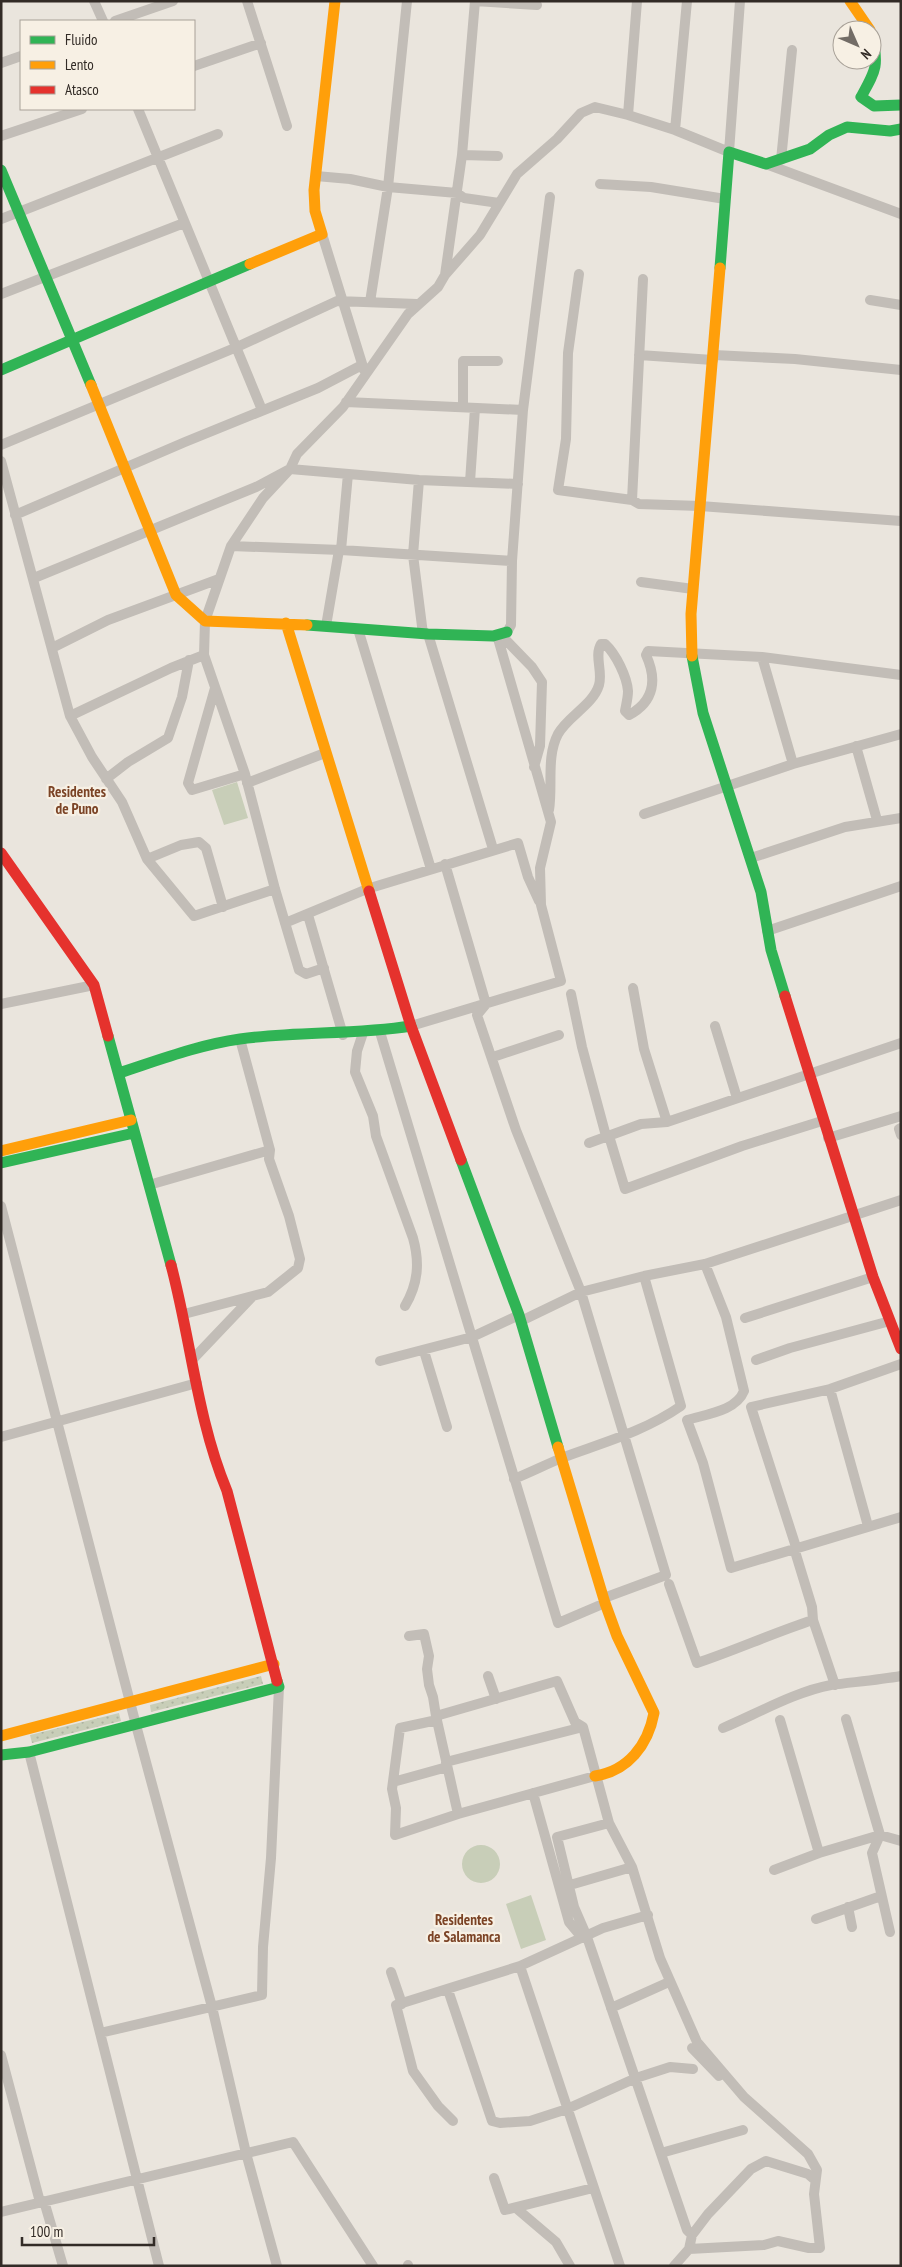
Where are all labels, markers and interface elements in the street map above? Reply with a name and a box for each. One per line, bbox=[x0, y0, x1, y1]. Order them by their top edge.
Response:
legend bbox=[20, 20, 195, 110]
north arrow bbox=[832, 20, 882, 70]
text: Fluido bbox=[65, 30, 97, 49]
text: N bbox=[857, 45, 875, 63]
text: Lento bbox=[65, 55, 94, 74]
text: Atasco bbox=[65, 80, 99, 99]
district label: Residentes de Puno bbox=[48, 782, 106, 818]
district label: Residentes de Salamanca bbox=[427, 1910, 501, 1946]
scale bar bbox=[22, 2214, 155, 2246]
text: 100 m bbox=[30, 2222, 63, 2241]

